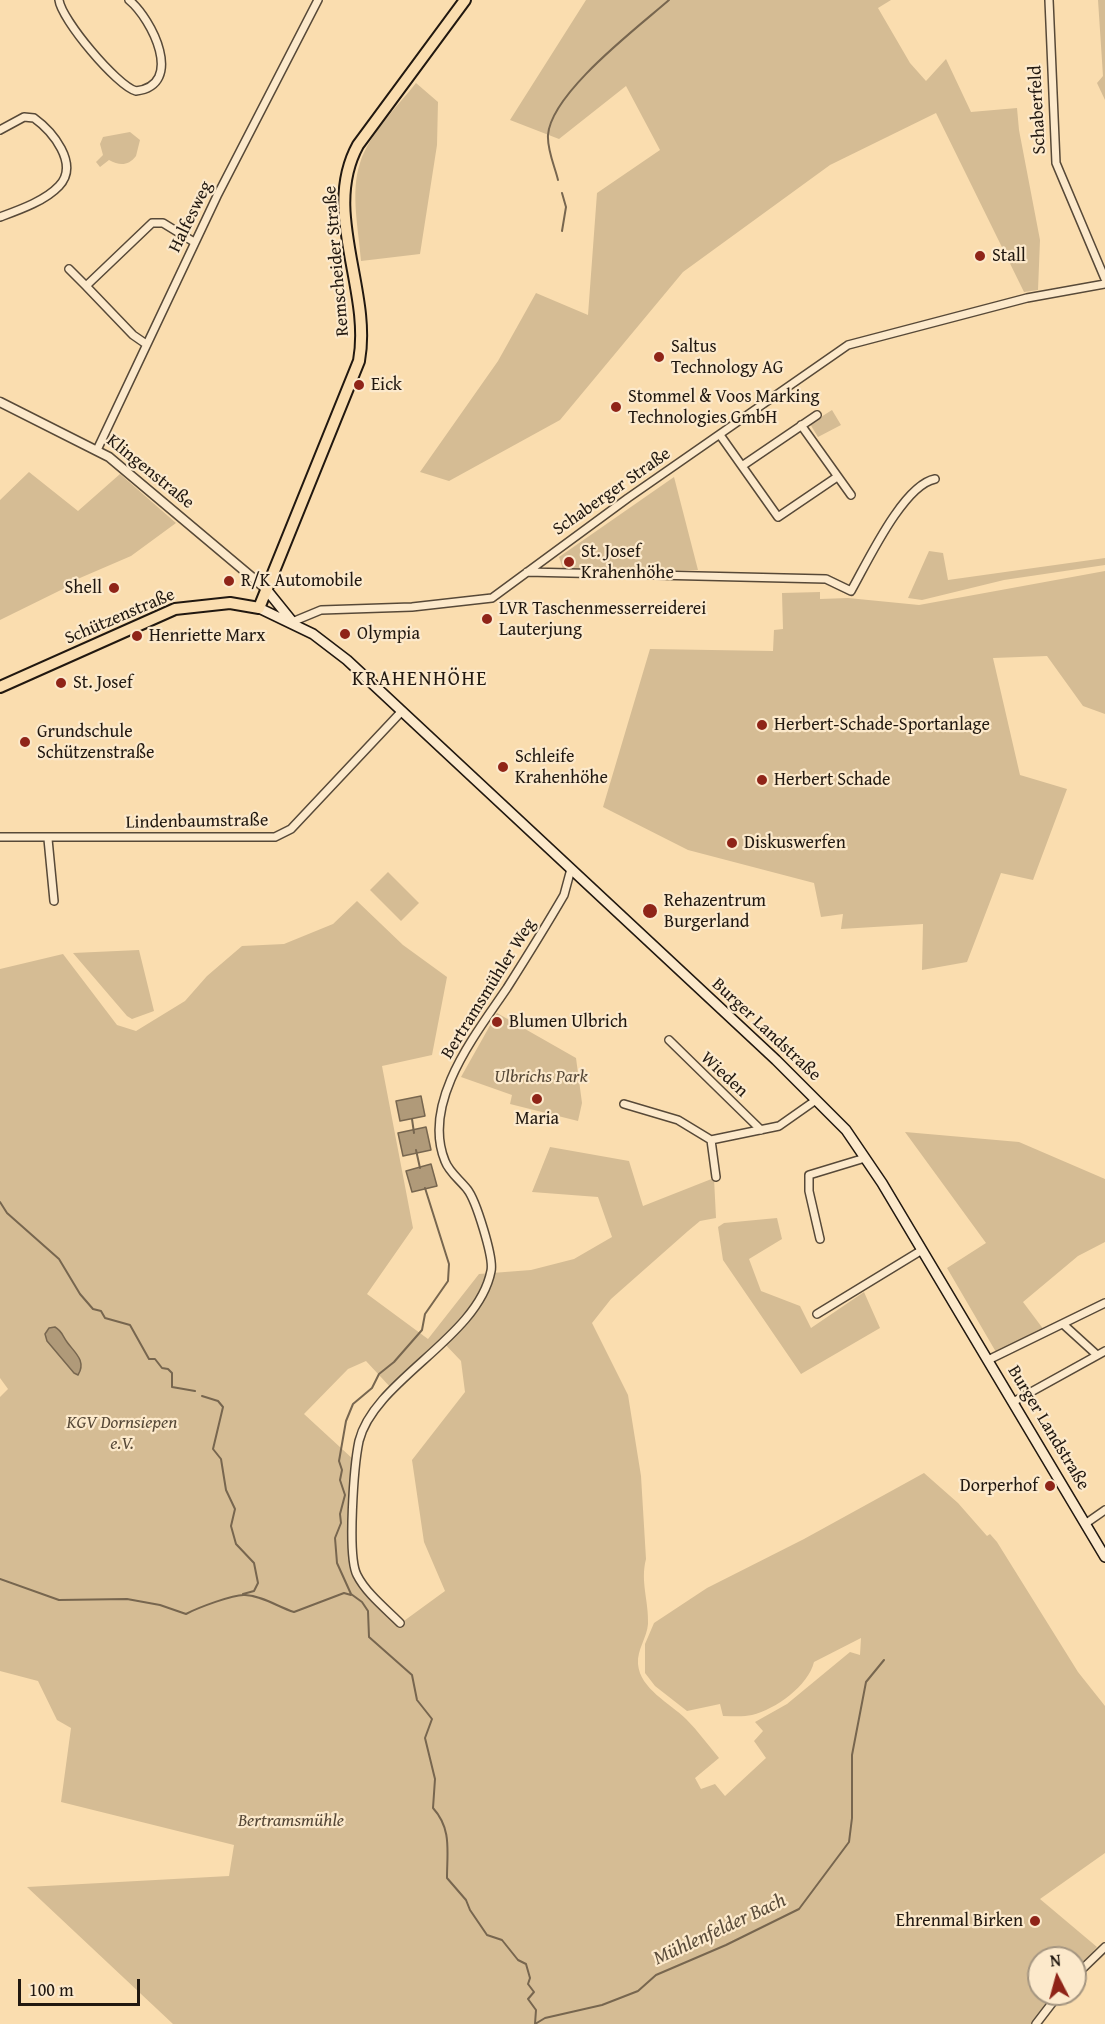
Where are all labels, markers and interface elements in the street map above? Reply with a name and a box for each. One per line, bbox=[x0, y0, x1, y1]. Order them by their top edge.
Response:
street label: Schaberfeld bbox=[1025, 65, 1051, 155]
street label: Halfesweg bbox=[164, 178, 218, 256]
street label: Remscheider Straße bbox=[320, 185, 354, 337]
place label: Stall bbox=[992, 245, 1026, 267]
marker: Stall bbox=[973, 249, 987, 263]
place label: Saltus Technology AG bbox=[671, 336, 783, 378]
marker: Saltus Technology AG bbox=[652, 350, 666, 364]
place label: Eick bbox=[371, 374, 402, 396]
marker: Eick bbox=[352, 378, 366, 392]
place label: Stommel & Voos Marking Technologies GmbH bbox=[628, 386, 819, 428]
marker: Stommel & Voos Marking Technologies GmbH bbox=[609, 400, 623, 414]
street label: Klingenstraße bbox=[102, 430, 198, 514]
street label: Schaberger Straße bbox=[549, 443, 675, 541]
place label: St. Josef Krahenhöhe bbox=[581, 541, 674, 584]
marker: St. Josef Krahenhöhe bbox=[562, 555, 576, 569]
place label: R/K Automobile bbox=[241, 570, 362, 592]
marker: R/K Automobile bbox=[222, 574, 236, 588]
place label: Shell bbox=[65, 577, 102, 599]
marker: Shell bbox=[107, 581, 121, 595]
street label: Schützenstraße bbox=[62, 584, 178, 650]
place label: LVR Taschenmesserreiderei Lauterjung bbox=[499, 598, 706, 640]
marker: LVR Taschenmesserreiderei Lauterjung bbox=[480, 612, 494, 626]
place label: Olympia bbox=[357, 623, 420, 645]
place label: Henriette Marx bbox=[149, 625, 265, 647]
marker: Olympia bbox=[338, 627, 352, 641]
marker: Henriette Marx bbox=[130, 629, 144, 643]
district label: KRAHENHÖHE bbox=[352, 668, 488, 692]
place label: St. Josef bbox=[73, 672, 133, 694]
marker: St. Josef bbox=[54, 676, 68, 690]
place label: Herbert-Schade-Sportanlage bbox=[774, 714, 990, 736]
marker: Herbert-Schade-Sportanlage bbox=[755, 718, 769, 732]
place label: Grundschule Schützenstraße bbox=[37, 721, 154, 764]
marker: Grundschule Schützenstraße bbox=[18, 735, 32, 749]
place label: Schleife Krahenhöhe bbox=[515, 746, 608, 789]
marker: Schleife Krahenhöhe bbox=[496, 760, 510, 774]
place label: Herbert Schade bbox=[774, 769, 890, 791]
marker: Herbert Schade bbox=[755, 773, 769, 787]
street label: Lindenbaumstraße bbox=[126, 810, 268, 834]
place label: Diskuswerfen bbox=[744, 832, 846, 854]
marker: Diskuswerfen bbox=[725, 836, 739, 850]
place label: Rehazentrum Burgerland bbox=[664, 890, 766, 932]
marker: Rehazentrum Burgerland bbox=[641, 902, 659, 920]
street label: Bertramsmühler Weg bbox=[437, 915, 541, 1063]
street label: Burger Landstraße bbox=[707, 974, 825, 1086]
place label: Blumen Ulbrich bbox=[509, 1011, 628, 1033]
marker: Blumen Ulbrich bbox=[490, 1015, 504, 1029]
street label: Wieden bbox=[696, 1048, 752, 1102]
park label: Ulbrichs Park bbox=[494, 1066, 588, 1088]
marker: Maria bbox=[530, 1092, 544, 1106]
place label: Maria bbox=[515, 1108, 559, 1130]
street label: Burger Landstraße bbox=[1002, 1362, 1094, 1494]
park label: KGV Dornsiepen e.V. bbox=[67, 1412, 177, 1454]
place label: Dorperhof bbox=[960, 1475, 1038, 1497]
marker: Dorperhof bbox=[1043, 1479, 1057, 1493]
park label: Bertramsmühle bbox=[238, 1810, 344, 1832]
water label: Mühlenfelder Bach bbox=[650, 1889, 790, 1971]
place label: Ehrenmal Birken bbox=[896, 1910, 1023, 1932]
marker: Ehrenmal Birken bbox=[1028, 1914, 1042, 1928]
north arrow bbox=[1027, 1946, 1087, 2006]
text: N bbox=[1049, 1948, 1062, 1973]
scale bar bbox=[21, 1967, 142, 2005]
text: 100 m bbox=[29, 1976, 74, 2003]

